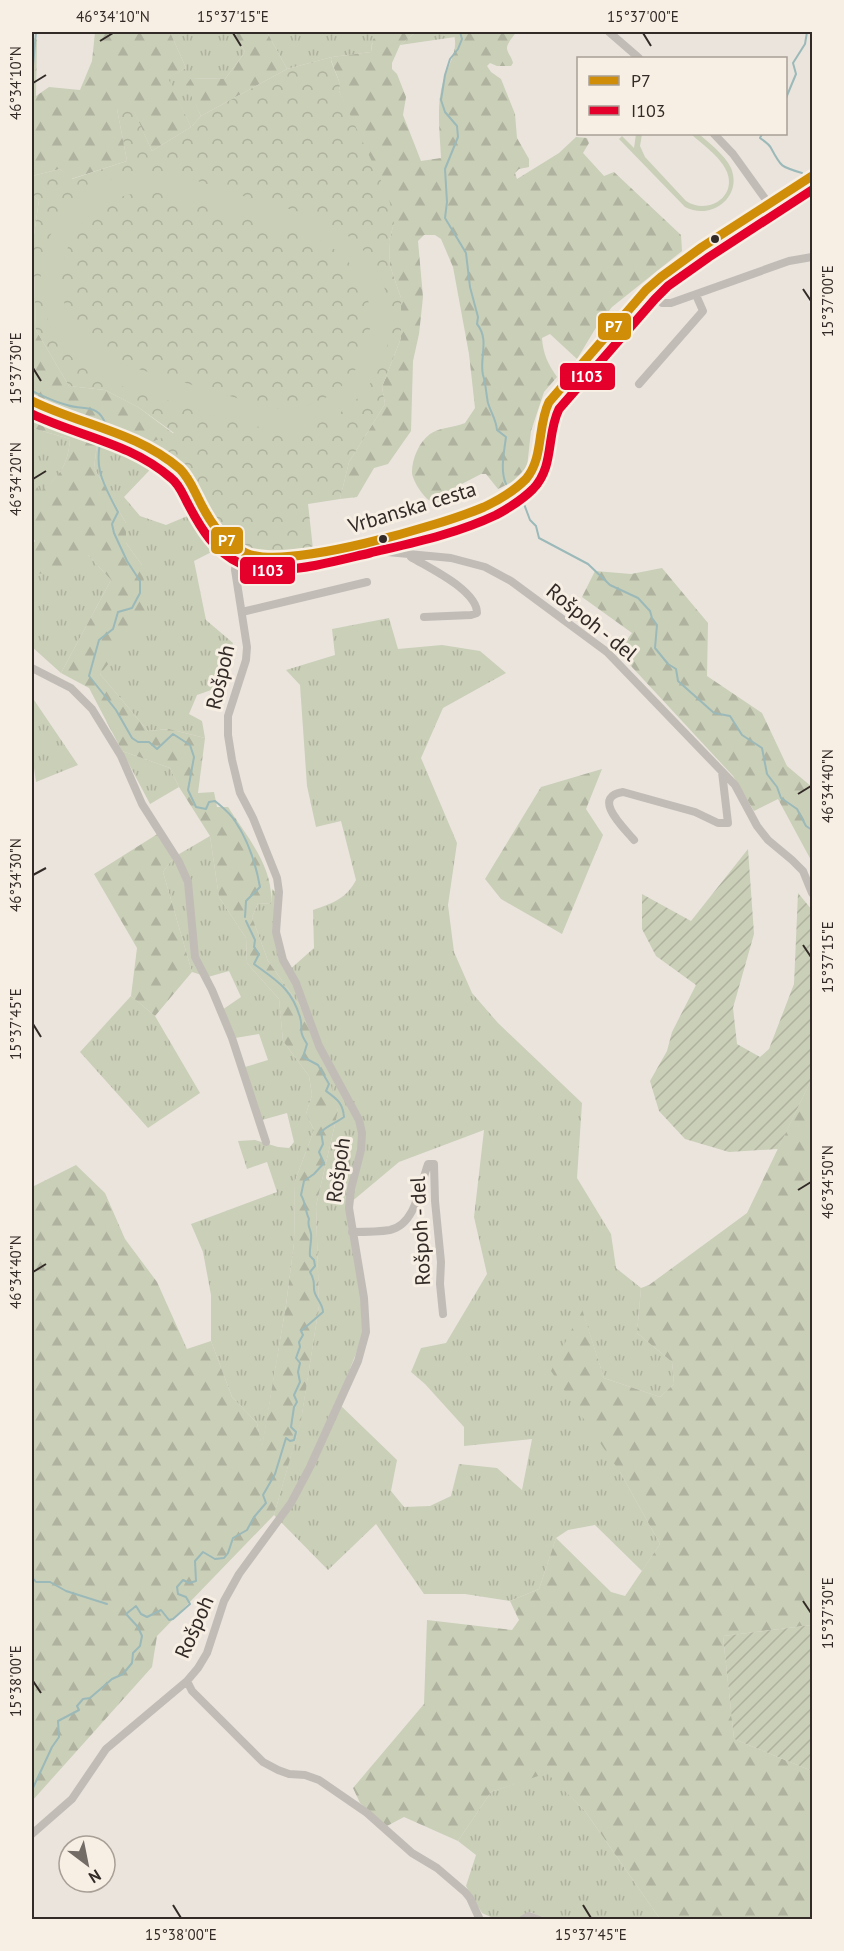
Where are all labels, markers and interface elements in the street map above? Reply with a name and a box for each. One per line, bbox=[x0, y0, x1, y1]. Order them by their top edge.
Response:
text: 46°34'10"N bbox=[76, 7, 150, 26]
text: 15°37'15"E bbox=[197, 7, 269, 26]
text: 15°37'00"E bbox=[607, 7, 679, 26]
text: 46°34'10"N bbox=[6, 46, 25, 120]
legend bbox=[577, 57, 787, 135]
text: P7 bbox=[631, 69, 651, 92]
text: I103 bbox=[631, 99, 666, 122]
unlabelled marker bbox=[709, 233, 721, 245]
text: 15°37'00"E bbox=[818, 265, 837, 337]
line badge: P7 bbox=[597, 312, 632, 341]
text: P7 bbox=[605, 316, 623, 336]
text: 15°37'30"E bbox=[6, 332, 25, 404]
line badge: I103 bbox=[559, 362, 616, 391]
text: I103 bbox=[571, 366, 603, 386]
text: 46°34'20"N bbox=[6, 442, 25, 516]
street label: Vrbanska cesta bbox=[344, 475, 479, 540]
line badge: P7 bbox=[210, 526, 244, 555]
text: P7 bbox=[218, 530, 236, 550]
unlabelled marker bbox=[377, 533, 389, 545]
line badge: I103 bbox=[239, 556, 296, 585]
text: I103 bbox=[252, 560, 284, 580]
street label: Rošpoh - del bbox=[541, 577, 643, 667]
street label: Rošpoh bbox=[199, 642, 241, 712]
text: 46°34'40"N bbox=[818, 749, 837, 823]
text: 46°34'30"N bbox=[6, 838, 25, 912]
text: 15°37'15"E bbox=[818, 921, 837, 993]
text: 15°37'45"E bbox=[6, 988, 25, 1060]
street label: Rošpoh bbox=[320, 1136, 356, 1204]
text: 46°34'50"N bbox=[818, 1145, 837, 1219]
street label: Rošpoh - del bbox=[404, 1176, 436, 1286]
text: 46°34'40"N bbox=[6, 1235, 25, 1309]
text: 15°37'30"E bbox=[818, 1577, 837, 1649]
street label: Rošpoh bbox=[168, 1591, 220, 1663]
text: 15°38'00"E bbox=[6, 1645, 25, 1717]
north arrow bbox=[57, 1834, 117, 1894]
text: N bbox=[85, 1865, 105, 1888]
text: 15°38'00"E bbox=[145, 1925, 217, 1944]
text: 15°37'45"E bbox=[555, 1925, 627, 1944]

